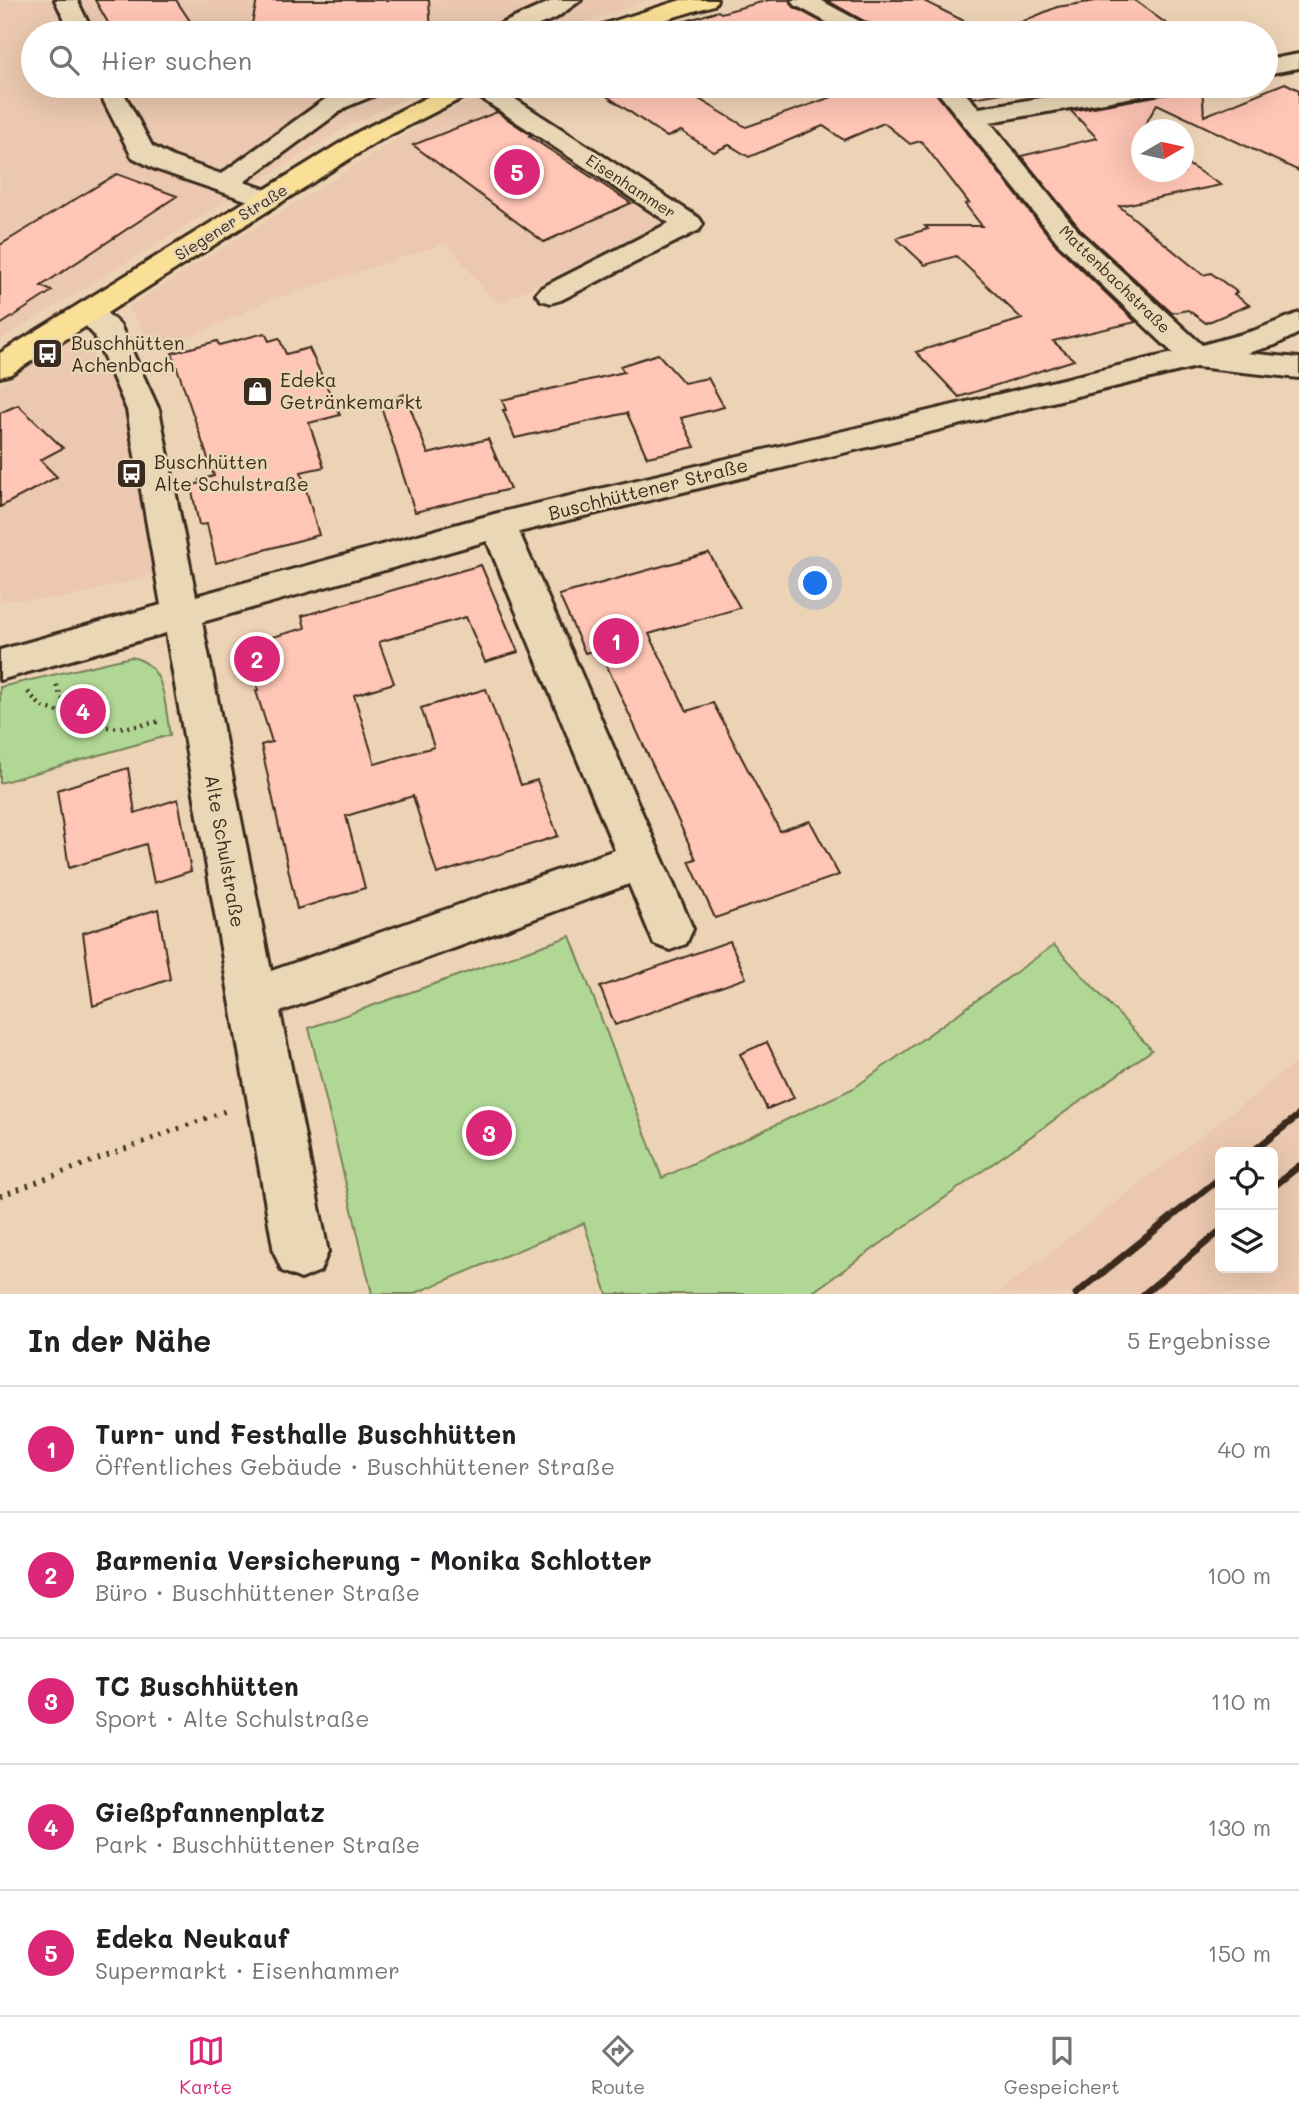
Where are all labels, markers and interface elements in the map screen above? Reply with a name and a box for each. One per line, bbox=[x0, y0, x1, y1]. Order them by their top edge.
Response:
search box bbox=[21, 21, 1278, 98]
icon: search bbox=[45, 41, 83, 79]
text: Hier suchen bbox=[101, 43, 252, 77]
north arrow bbox=[1131, 119, 1194, 182]
pin: 5 bbox=[494, 146, 540, 198]
street label: Eisenhammer bbox=[582, 149, 680, 222]
street label: Siegener Straße bbox=[170, 178, 291, 265]
street label: Mattenbachstraße bbox=[1055, 220, 1176, 337]
place label: Buschhütten Achenbach bbox=[71, 330, 184, 377]
bus stop icon: Buschhütten Achenbach bbox=[31, 337, 65, 371]
place label: Edeka Getränkemarkt bbox=[280, 367, 423, 414]
shop icon: Edeka Getränkemarkt bbox=[240, 374, 274, 408]
place label: Buschhütten Alte Schulstraße bbox=[154, 449, 309, 496]
street label: Buschhüttener Straße bbox=[545, 452, 750, 525]
bus stop icon: Buschhütten Alte Schulstraße bbox=[114, 456, 148, 490]
your location bbox=[798, 566, 832, 600]
pin: 1 bbox=[593, 615, 639, 667]
pin: 2 bbox=[234, 633, 280, 685]
pin: 4 bbox=[60, 685, 106, 737]
street label: Alte Schulstraße bbox=[200, 773, 251, 929]
pin: 3 bbox=[466, 1107, 512, 1159]
map controls bbox=[1215, 1147, 1278, 1273]
button: locate bbox=[1215, 1147, 1278, 1210]
button: layers bbox=[1215, 1210, 1278, 1273]
text: In der Nähe bbox=[28, 1320, 211, 1360]
text: 5 Ergebnisse bbox=[1127, 1325, 1271, 1355]
text: Turn- und Festhalle Buschhütten bbox=[95, 1417, 516, 1451]
text: 1 bbox=[46, 1434, 56, 1464]
text: 40 m bbox=[1218, 1434, 1271, 1464]
text: Öffentliches Gebäude · Buschhüttener Straße bbox=[95, 1451, 615, 1481]
text: Barmenia Versicherung - Monika Schlotter bbox=[95, 1543, 652, 1577]
text: 2 bbox=[45, 1560, 57, 1590]
text: 100 m bbox=[1207, 1560, 1271, 1590]
text: Büro · Buschhüttener Straße bbox=[95, 1577, 420, 1607]
text: TC Buschhütten bbox=[95, 1669, 299, 1703]
text: 3 bbox=[44, 1686, 58, 1716]
text: 110 m bbox=[1211, 1686, 1271, 1716]
text: Sport · Alte Schulstraße bbox=[95, 1703, 369, 1733]
text: Gießpfannenplatz bbox=[95, 1795, 325, 1829]
text: 4 bbox=[44, 1812, 58, 1842]
text: 130 m bbox=[1207, 1812, 1271, 1842]
text: Park · Buschhüttener Straße bbox=[95, 1829, 420, 1859]
text: Edeka Neukauf bbox=[95, 1921, 289, 1955]
text: 5 bbox=[44, 1938, 58, 1968]
text: 150 m bbox=[1207, 1938, 1271, 1968]
text: Supermarkt · Eisenhammer bbox=[95, 1955, 400, 1985]
tab: Karte bbox=[179, 2032, 232, 2099]
tab: Route bbox=[591, 2032, 645, 2099]
tab: Gespeichert bbox=[1004, 2032, 1120, 2099]

